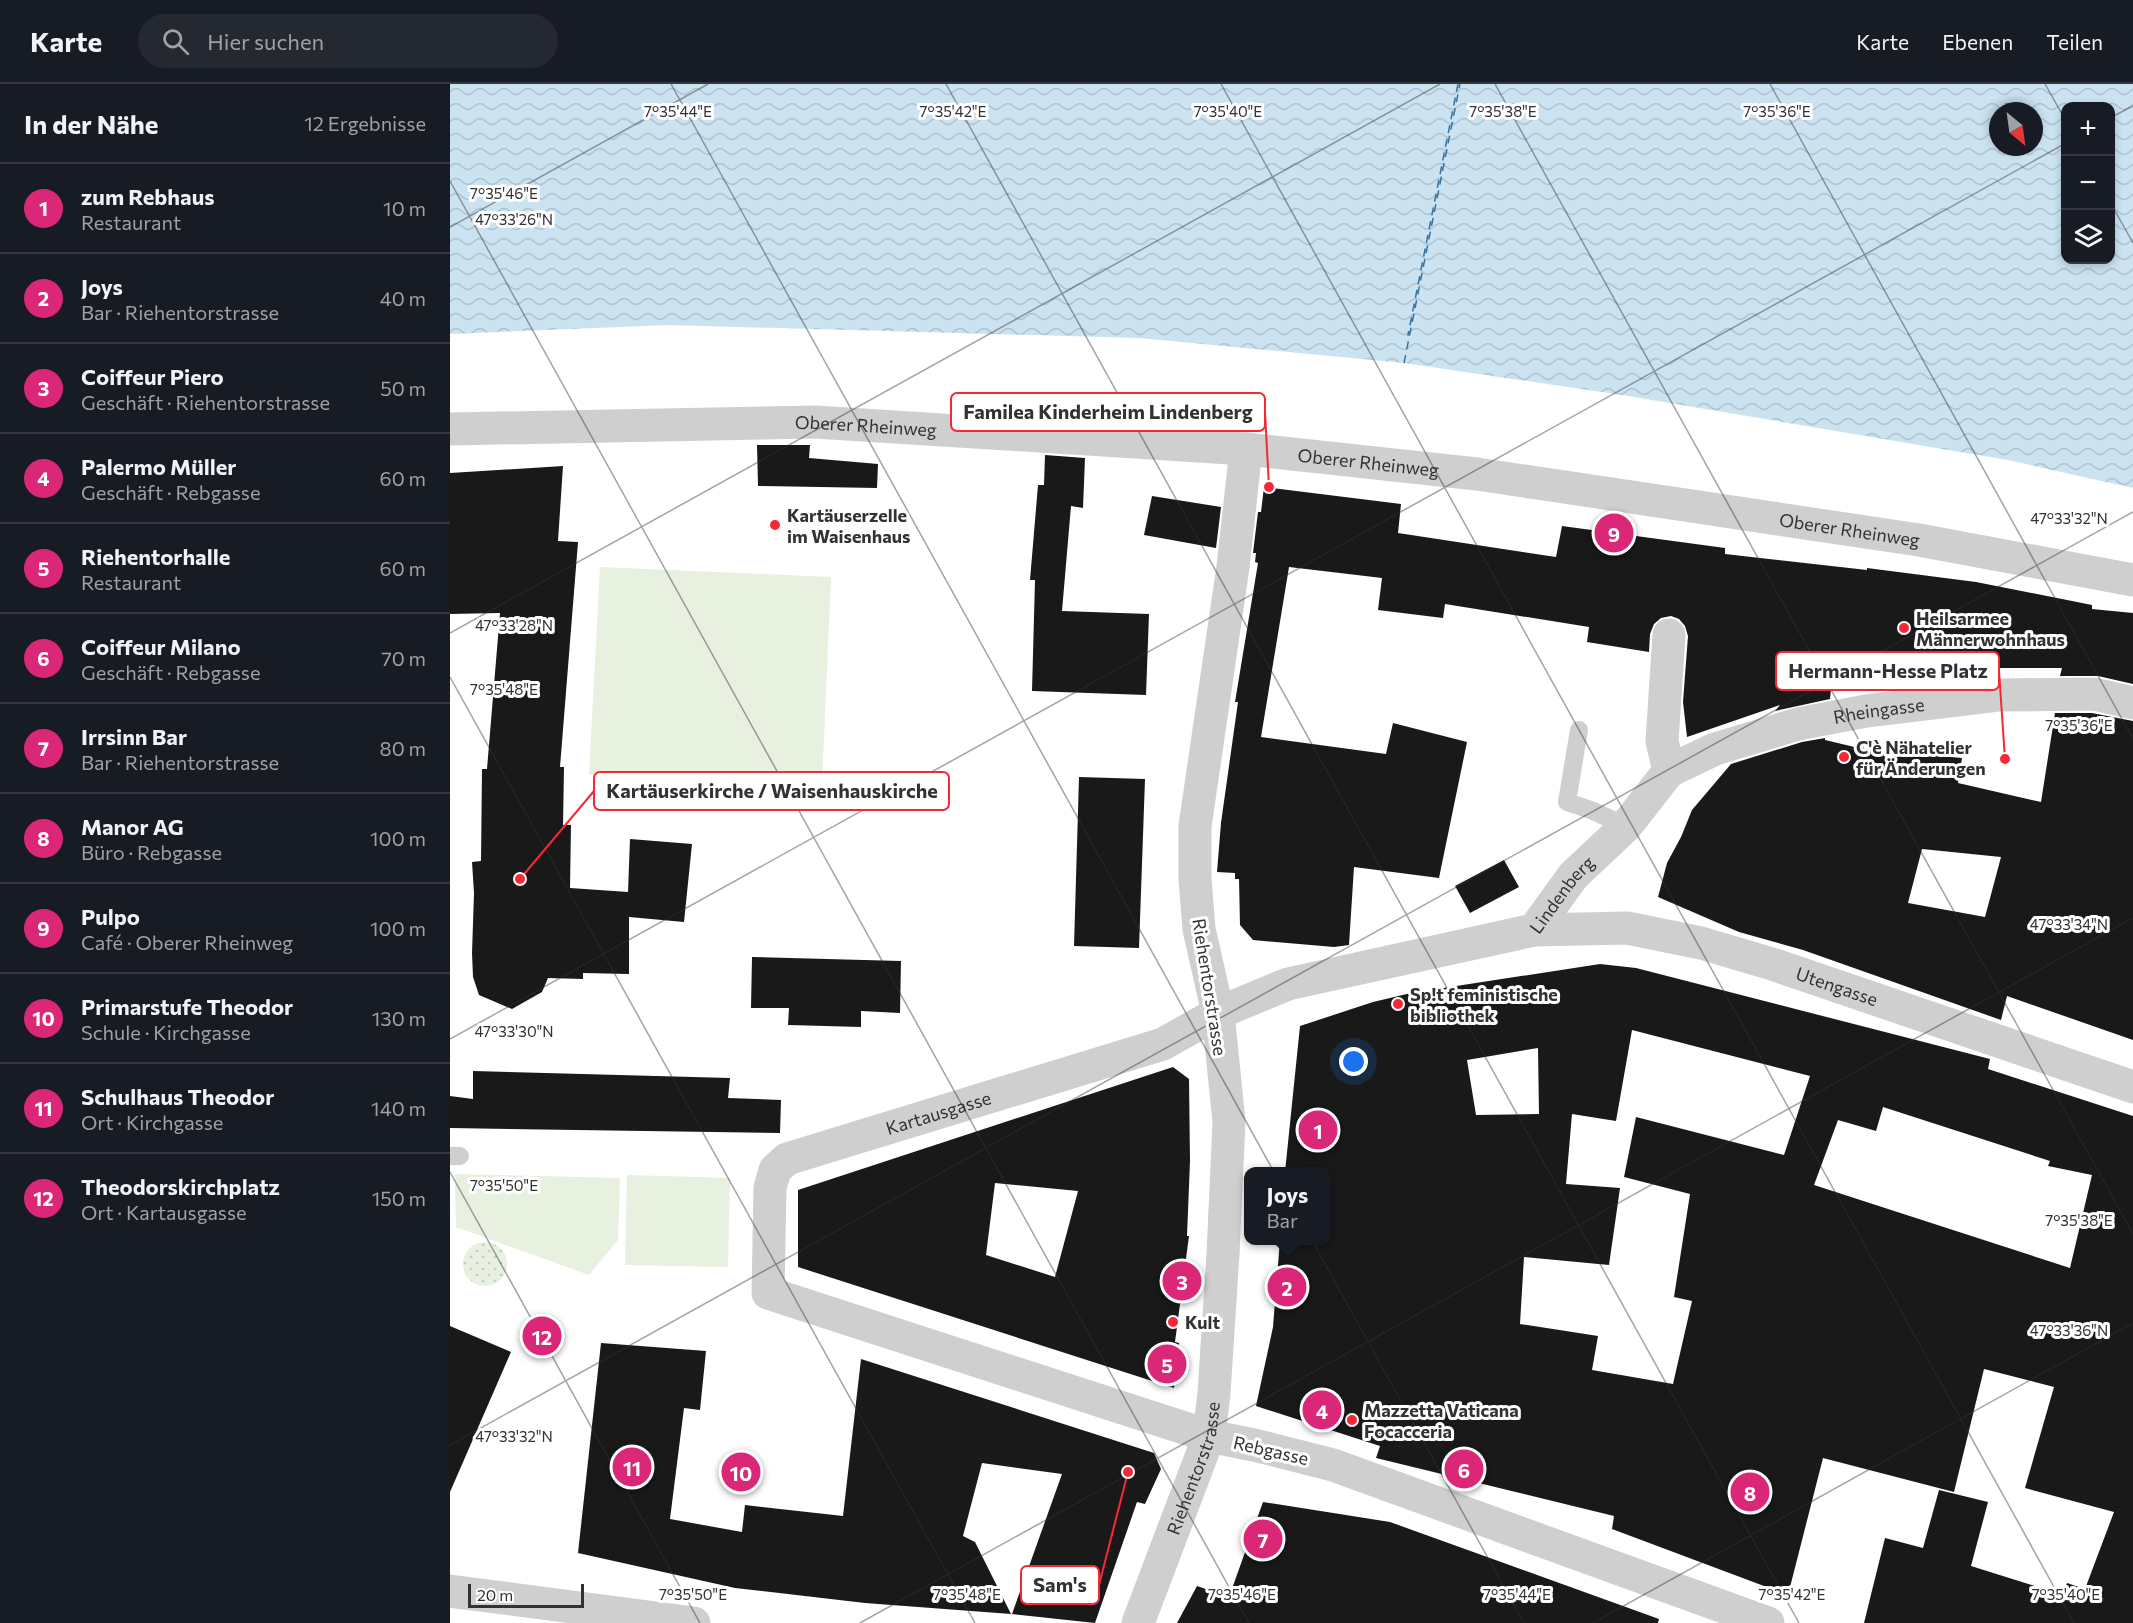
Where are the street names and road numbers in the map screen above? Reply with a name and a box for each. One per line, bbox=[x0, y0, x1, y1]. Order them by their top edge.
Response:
street label: Oberer Rheinweg bbox=[795, 411, 938, 441]
street label: Oberer Rheinweg bbox=[1297, 444, 1440, 481]
street label: Oberer Rheinweg bbox=[1778, 508, 1922, 551]
street label: Rheingasse bbox=[1831, 693, 1926, 728]
street label: Lindenberg bbox=[1524, 851, 1599, 938]
street label: Riehentorstrasse bbox=[1188, 917, 1232, 1057]
street label: Utengasse bbox=[1793, 962, 1881, 1010]
street label: Kartausgasse bbox=[883, 1086, 994, 1139]
street label: Riehentorstrasse bbox=[1162, 1400, 1224, 1538]
street label: Rebgasse bbox=[1231, 1431, 1311, 1469]

